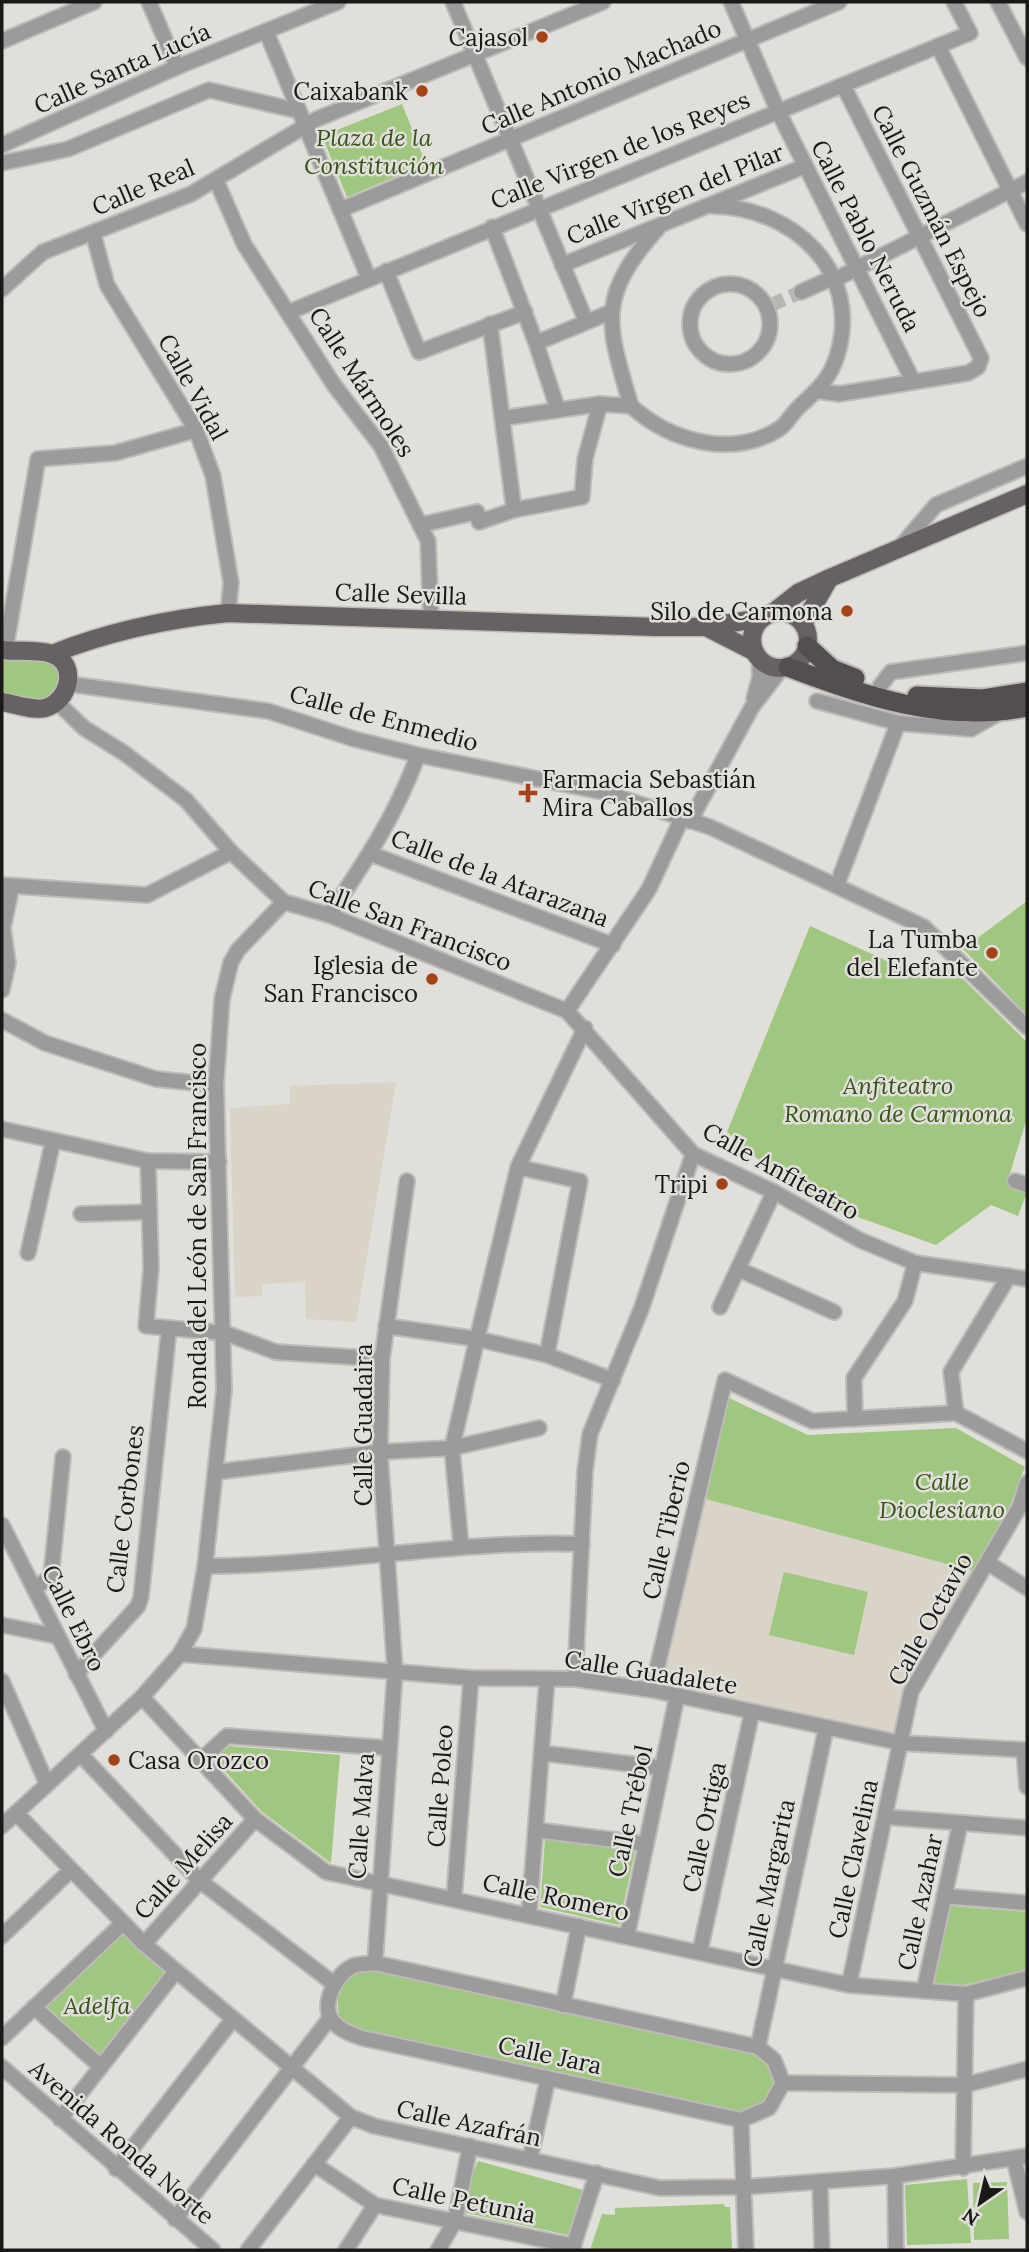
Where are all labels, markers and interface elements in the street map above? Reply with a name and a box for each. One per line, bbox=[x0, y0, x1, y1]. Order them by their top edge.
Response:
street label: Calle Antonio Machado bbox=[476, 12, 726, 142]
street label: Calle Santa Lucía bbox=[29, 15, 215, 121]
place label: Cajasol bbox=[449, 22, 528, 53]
marker: Cajasol bbox=[534, 29, 550, 45]
place label: Caixabank bbox=[293, 76, 408, 107]
marker: Caixabank bbox=[414, 83, 430, 99]
street label: Calle Virgen de los Reyes bbox=[486, 84, 754, 216]
street label: Calle Guzmán Espejo bbox=[865, 99, 999, 323]
park label: Plaza de la Constitución bbox=[304, 122, 444, 181]
street label: Calle Pablo Neruda bbox=[804, 135, 928, 337]
street label: Calle Virgen del Pilar bbox=[562, 136, 789, 252]
street label: Calle Real bbox=[87, 152, 199, 222]
street label: Calle Mármoles bbox=[302, 301, 422, 463]
street label: Calle Vidal bbox=[151, 328, 235, 446]
street label: Calle Sevilla bbox=[334, 576, 468, 612]
place label: Silo de Carmona bbox=[650, 596, 833, 627]
marker: Silo de Carmona bbox=[839, 603, 855, 619]
street label: Calle de Enmedio bbox=[286, 678, 482, 758]
place label: Farmacia Sebastián Mira Caballos bbox=[542, 764, 756, 823]
marker: Farmacia Sebastián Mira Caballos bbox=[520, 785, 536, 801]
street label: Calle de la Atarazana bbox=[387, 822, 613, 934]
street label: Calle San Francisco bbox=[304, 872, 516, 978]
place label: La Tumba del Elefante bbox=[846, 924, 978, 983]
marker: La Tumba del Elefante bbox=[984, 945, 1000, 961]
place label: Iglesia de San Francisco bbox=[264, 950, 418, 1009]
marker: Iglesia de San Francisco bbox=[424, 971, 440, 987]
street label: Ronda del León de San Francisco bbox=[182, 1043, 213, 1409]
park label: Anfiteatro Romano de Carmona bbox=[784, 1070, 1013, 1129]
street label: Calle Anfiteatro bbox=[697, 1115, 865, 1227]
place label: Tripi bbox=[655, 1169, 708, 1200]
marker: Tripi bbox=[714, 1176, 730, 1192]
street label: Calle Guadaira bbox=[348, 1344, 379, 1506]
street label: Calle Corbones bbox=[99, 1423, 151, 1595]
street label: Calle Tiberio bbox=[635, 1457, 697, 1603]
park label: Calle Dioclesiano bbox=[879, 1466, 1005, 1525]
street label: Calle Octavio bbox=[881, 1547, 979, 1691]
street label: Calle Ebro bbox=[35, 1560, 113, 1676]
street label: Calle Guadalete bbox=[562, 1643, 740, 1701]
street label: Calle Poleo bbox=[420, 1723, 460, 1849]
street label: Calle Trébol bbox=[601, 1742, 659, 1880]
place label: Casa Orozco bbox=[128, 1745, 269, 1776]
marker: Casa Orozco bbox=[106, 1752, 122, 1768]
street label: Calle Malva bbox=[341, 1752, 381, 1880]
street label: Calle Ortiga bbox=[675, 1759, 733, 1895]
street label: Calle Clavelina bbox=[821, 1776, 885, 1942]
street label: Calle Margarita bbox=[736, 1796, 802, 1970]
street label: Calle Melisa bbox=[127, 1806, 239, 1926]
street label: Calle Azahar bbox=[890, 1830, 950, 1973]
street label: Calle Romero bbox=[480, 1866, 632, 1928]
park label: Adelfa bbox=[62, 1990, 131, 2021]
street label: Calle Jara bbox=[495, 2029, 605, 2081]
street label: Avenida Ronda Norte bbox=[22, 2052, 221, 2231]
street label: Calle Azafrán bbox=[394, 2093, 544, 2153]
north arrow bbox=[945, 2168, 1015, 2238]
street label: Calle Petunia bbox=[389, 2170, 539, 2230]
text: N bbox=[957, 2203, 983, 2231]

